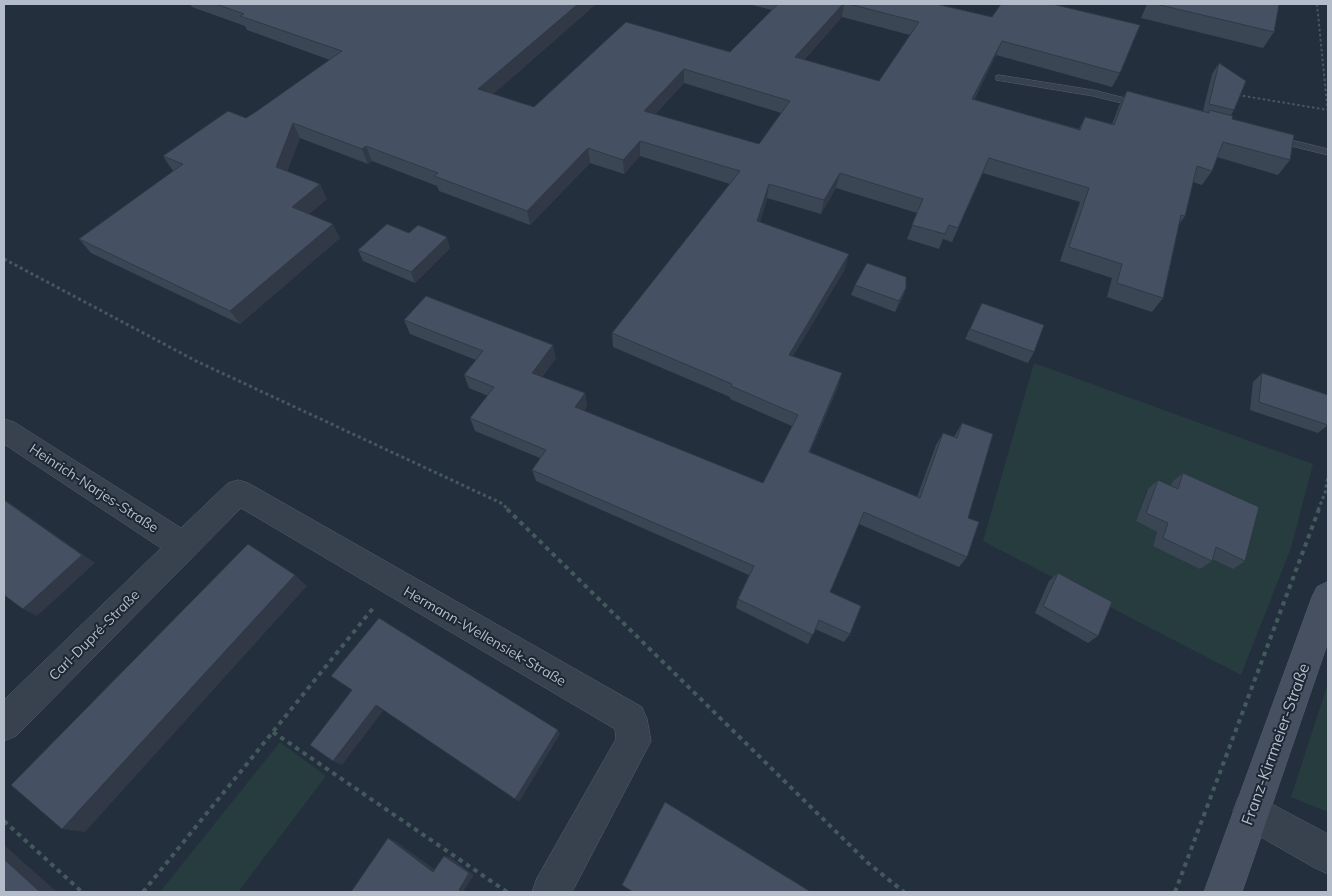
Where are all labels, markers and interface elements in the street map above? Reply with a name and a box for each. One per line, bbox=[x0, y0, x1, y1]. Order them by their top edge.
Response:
street label: Heinrich-Narjes-Straße bbox=[26, 439, 162, 537]
street label: Hermann-Wellensiek-Straße bbox=[401, 582, 569, 690]
street label: Carl-Dupré-Straße bbox=[45, 586, 143, 684]
street label: Franz-Kirrmeier-Straße bbox=[1236, 660, 1314, 828]

